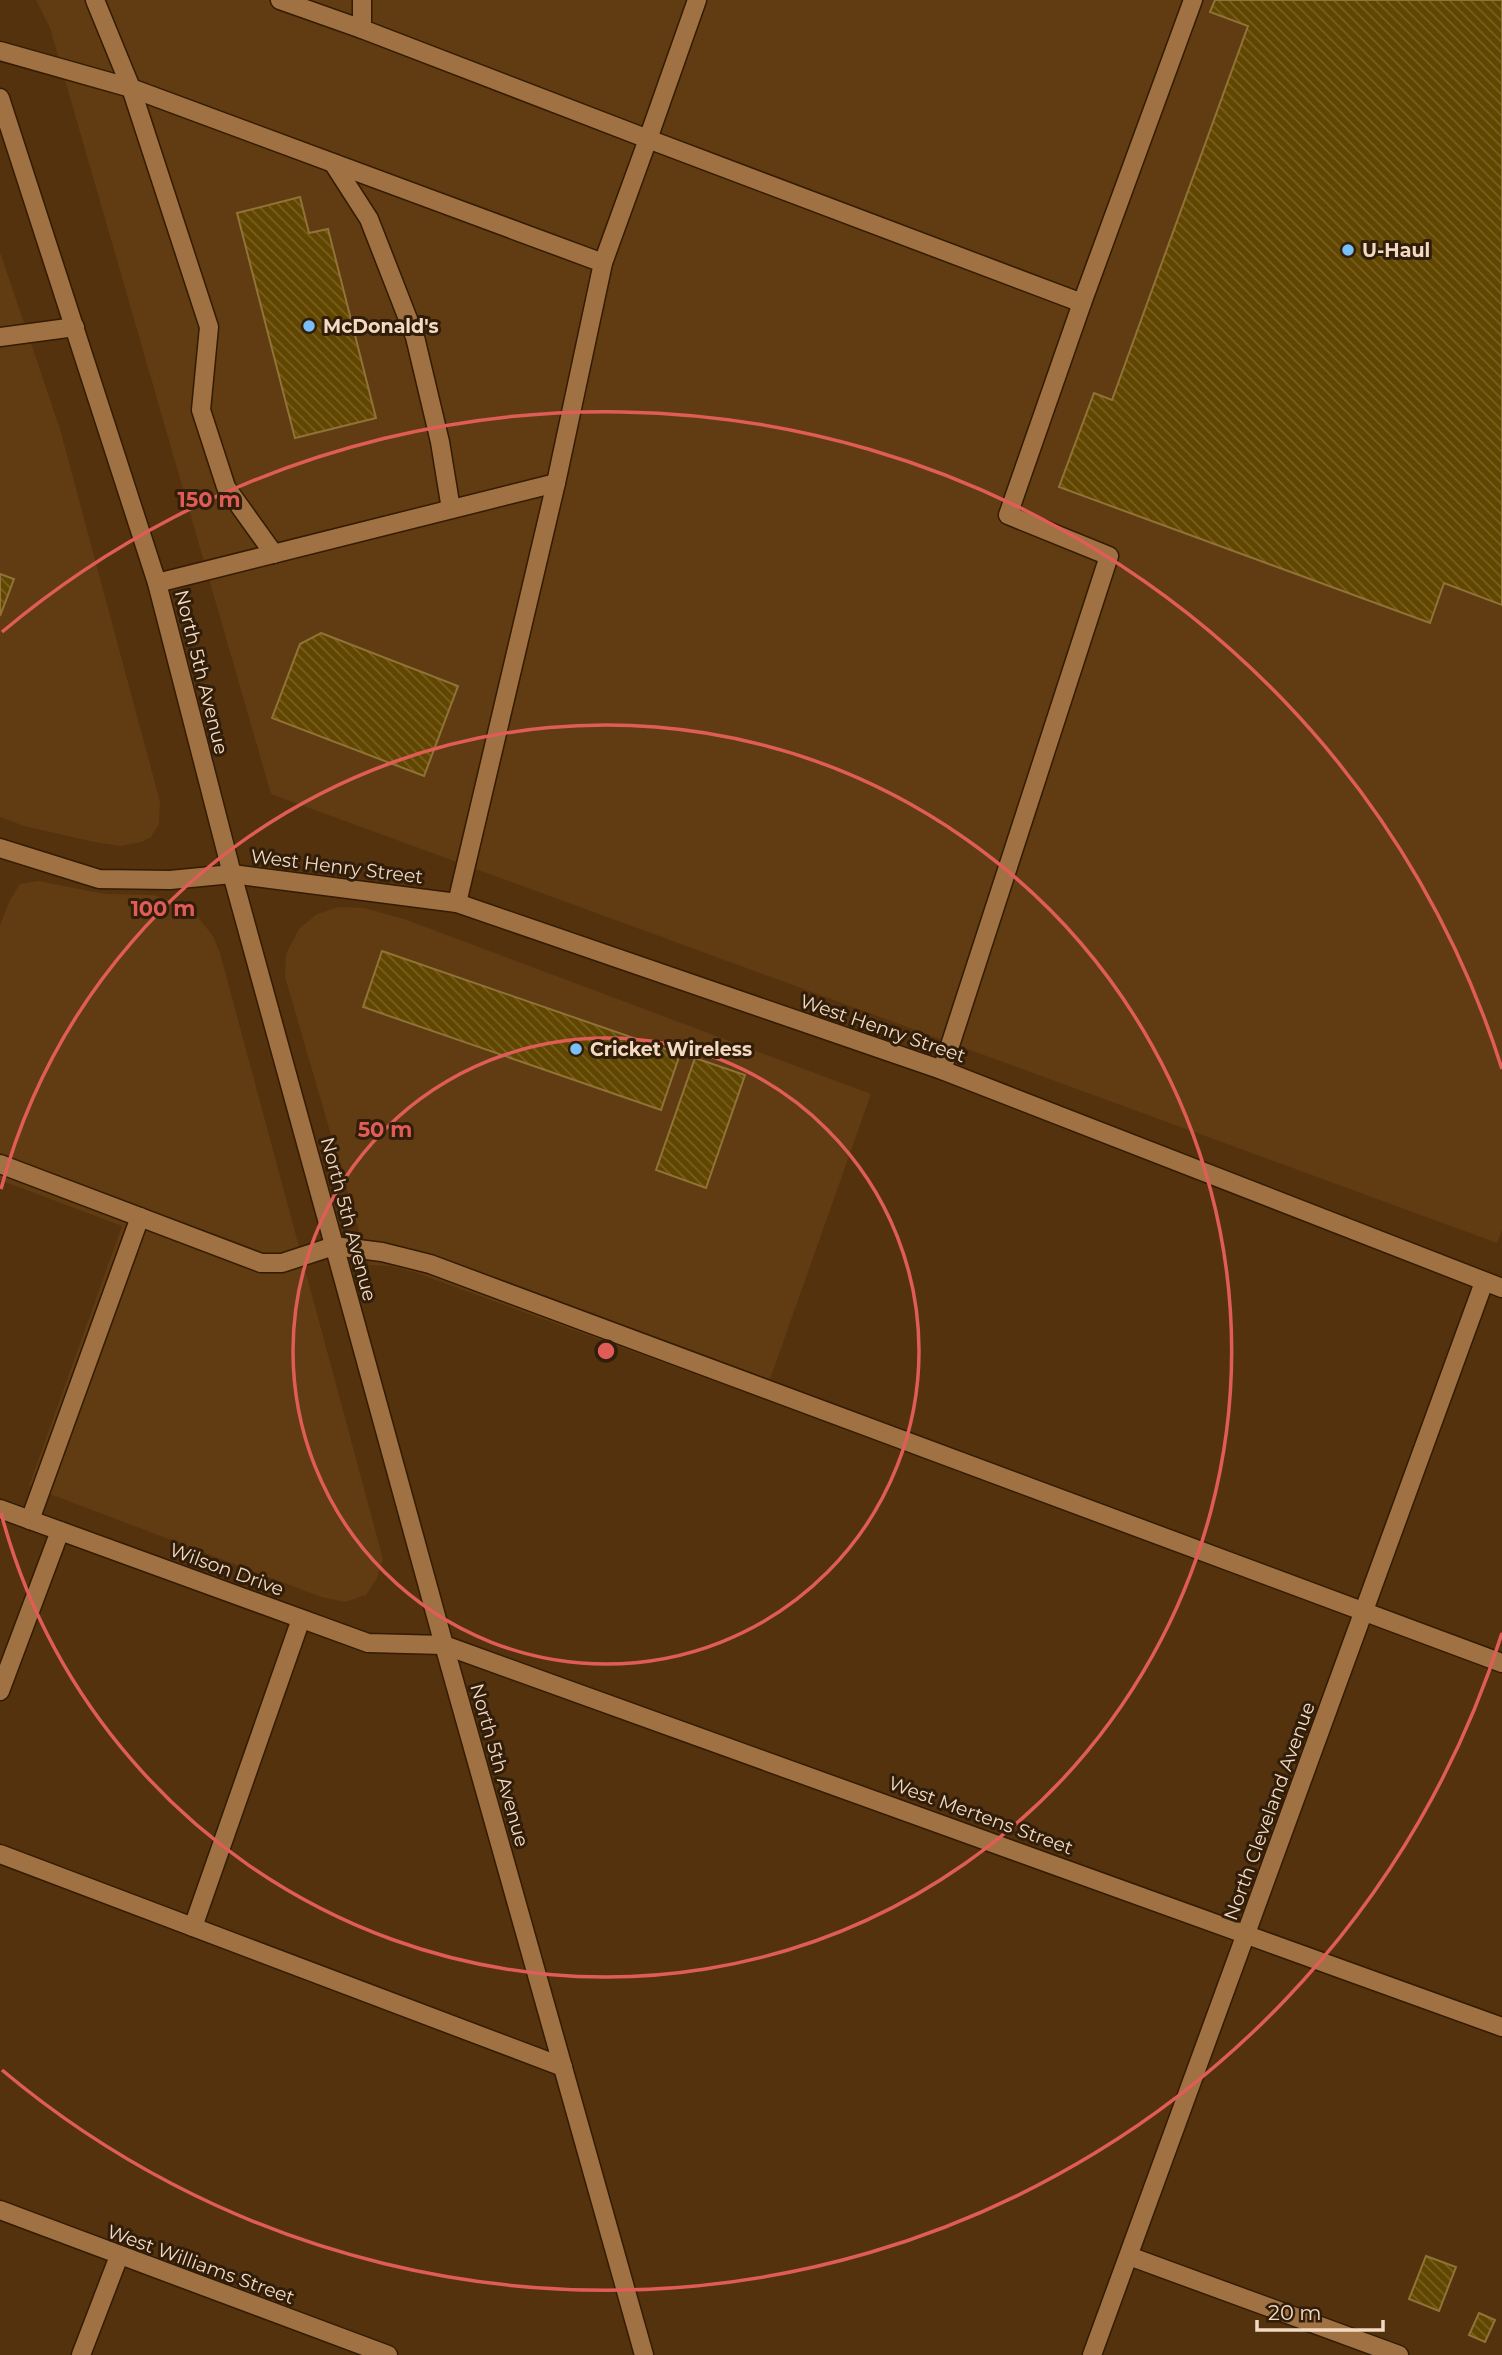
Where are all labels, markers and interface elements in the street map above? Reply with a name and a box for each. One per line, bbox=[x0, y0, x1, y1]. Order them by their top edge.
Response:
place label: U-Haul bbox=[1362, 239, 1430, 262]
marker: U-Haul bbox=[1340, 242, 1356, 258]
place label: McDonald's bbox=[323, 315, 439, 338]
marker: McDonald's bbox=[301, 318, 317, 334]
text: 150 m bbox=[178, 487, 240, 512]
street label: North 5th Avenue bbox=[170, 587, 233, 757]
street label: West Henry Street bbox=[249, 845, 425, 889]
text: 100 m bbox=[131, 896, 195, 921]
street label: West Henry Street bbox=[797, 989, 969, 1068]
place label: Cricket Wireless bbox=[590, 1038, 752, 1061]
marker: Cricket Wireless bbox=[568, 1041, 584, 1057]
text: 50 m bbox=[358, 1117, 412, 1142]
street label: North 5th Avenue bbox=[316, 1135, 381, 1304]
centre of rings bbox=[594, 1339, 618, 1363]
street label: Wilson Drive bbox=[167, 1538, 287, 1601]
street label: North 5th Avenue bbox=[465, 1681, 534, 1849]
street label: North Cleveland Avenue bbox=[1219, 1699, 1320, 1924]
street label: West Mertens Street bbox=[886, 1771, 1076, 1860]
street label: West Williams Street bbox=[104, 2220, 298, 2309]
scale bar bbox=[1257, 2288, 1383, 2332]
text: 20 m bbox=[1268, 2300, 1322, 2325]

